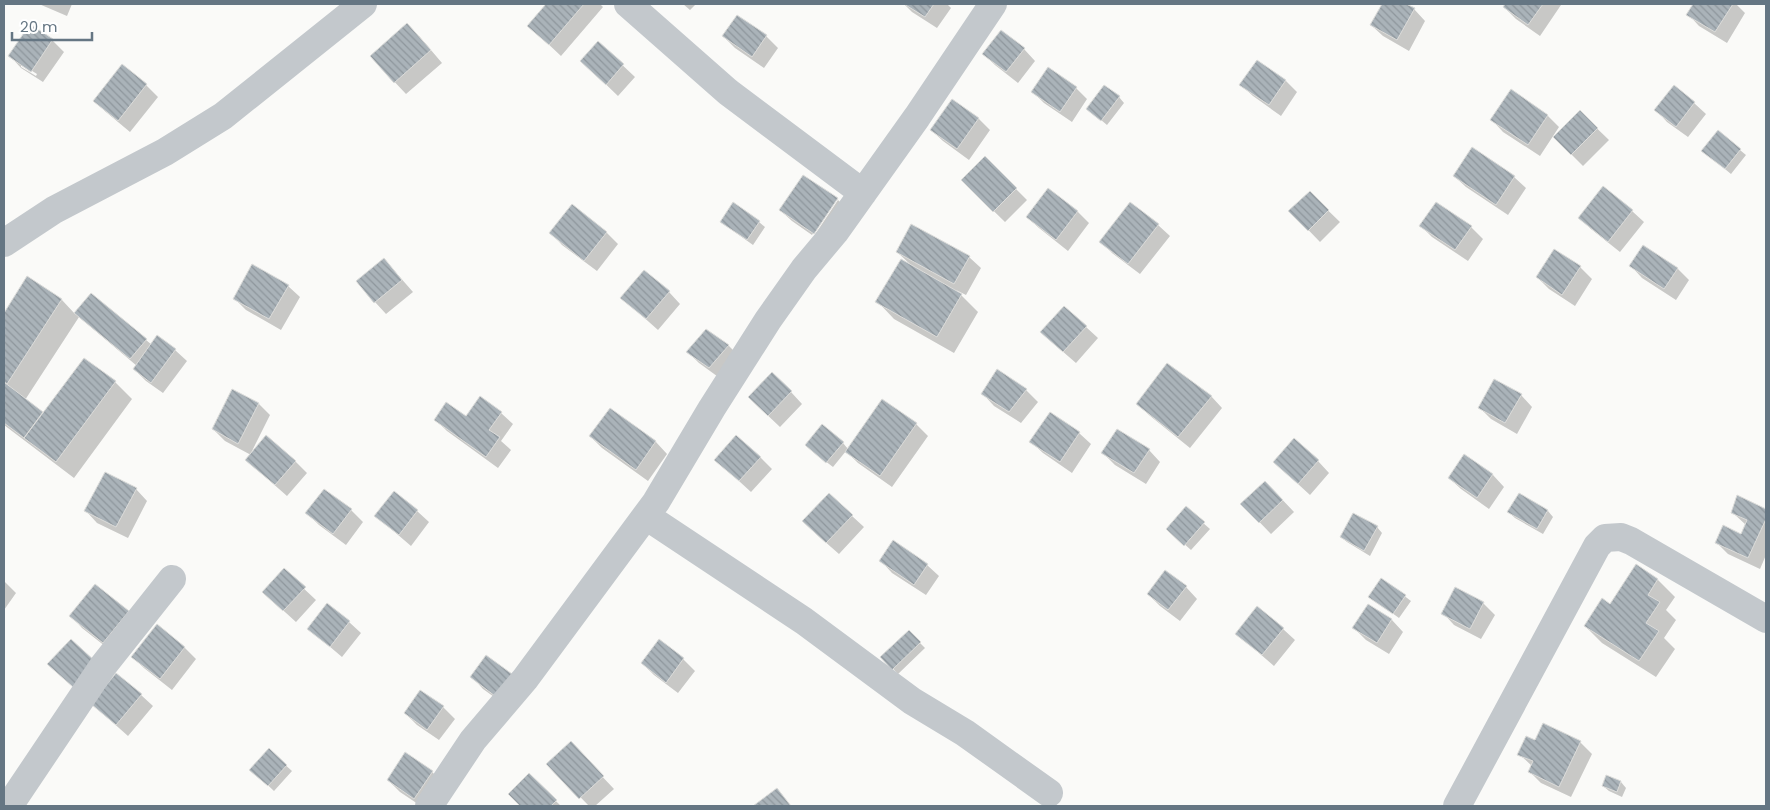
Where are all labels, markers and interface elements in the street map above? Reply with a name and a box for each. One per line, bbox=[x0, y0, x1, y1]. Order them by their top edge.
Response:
scale bar bbox=[12, 10, 92, 42]
text: 20 m bbox=[20, 16, 58, 37]

